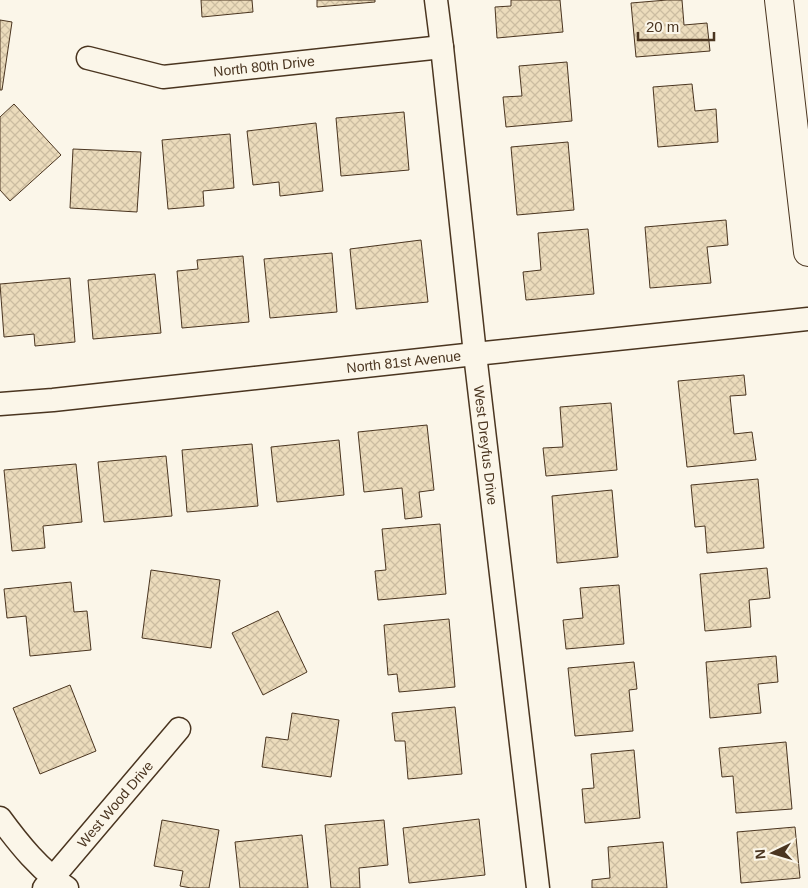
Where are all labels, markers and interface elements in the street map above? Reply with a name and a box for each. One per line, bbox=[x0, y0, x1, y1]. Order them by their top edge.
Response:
scale bar bbox=[638, 10, 714, 42]
text: 20 m bbox=[646, 18, 679, 35]
street label: North 80th Drive bbox=[212, 53, 316, 80]
street label: North 81st Avenue bbox=[346, 348, 462, 376]
street label: West Dreyfus Drive bbox=[471, 384, 501, 506]
street label: West Wood Drive bbox=[74, 757, 157, 851]
north arrow bbox=[748, 828, 798, 878]
text: N bbox=[752, 848, 768, 860]

